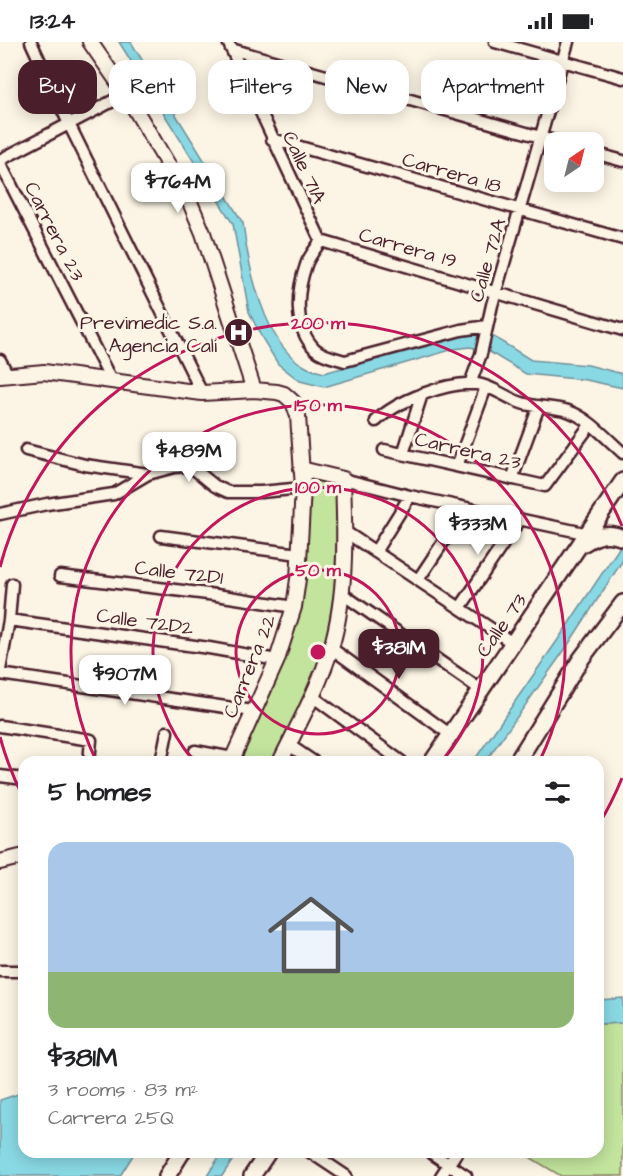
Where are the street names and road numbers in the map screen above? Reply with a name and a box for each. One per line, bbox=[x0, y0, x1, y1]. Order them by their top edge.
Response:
street label: Calle 71A bbox=[275, 127, 333, 208]
street label: Carrera 18 bbox=[399, 145, 505, 200]
street label: Carrera 23 bbox=[17, 177, 91, 286]
street label: Calle 72A bbox=[463, 215, 513, 305]
street label: Carrera 19 bbox=[356, 221, 460, 275]
street label: Carrera 23 bbox=[412, 425, 524, 477]
street label: Calle 72D1 bbox=[133, 554, 225, 592]
street label: Calle 73 bbox=[470, 588, 534, 663]
street label: Calle 72D2 bbox=[95, 601, 196, 643]
street label: Carrera 22 bbox=[216, 610, 284, 722]

